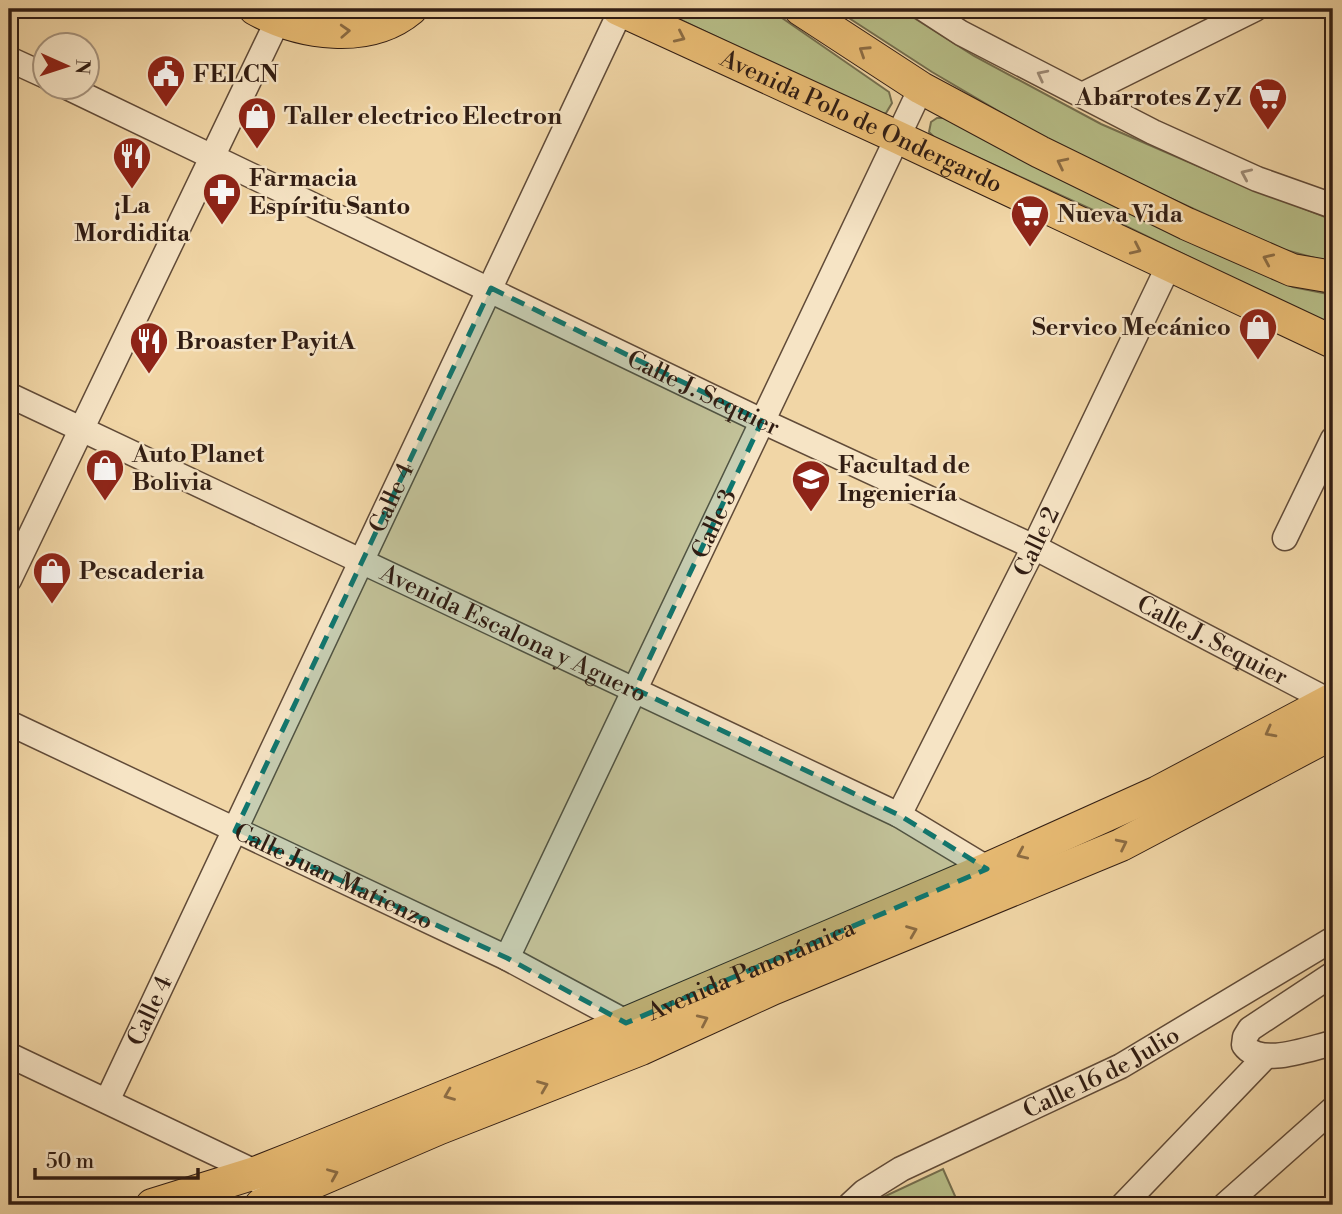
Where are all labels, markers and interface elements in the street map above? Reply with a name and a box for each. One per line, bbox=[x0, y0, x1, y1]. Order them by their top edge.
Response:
one-way arrow bbox=[340, 23, 351, 38]
one-way arrow bbox=[673, 29, 685, 43]
north arrow bbox=[32, 32, 102, 102]
street label: Avenida Polo de Ondergardo bbox=[714, 43, 1007, 200]
one-way arrow bbox=[858, 46, 871, 59]
public building icon: FELCN bbox=[145, 53, 187, 108]
text: N bbox=[70, 59, 94, 75]
place label: FELCN bbox=[193, 60, 279, 90]
one-way arrow bbox=[1037, 69, 1049, 83]
supermarket icon: Abarrotes Z yZ bbox=[1247, 76, 1289, 131]
place label: Abarrotes Z yZ bbox=[1074, 83, 1241, 113]
shop icon: Taller electrico Electron bbox=[236, 95, 278, 150]
place label: Taller electrico Electron bbox=[284, 102, 562, 132]
restaurant icon: ¡La Mordidita bbox=[111, 135, 153, 190]
one-way arrow bbox=[1057, 157, 1069, 171]
place label: Farmacia Espíritu Santo bbox=[249, 164, 410, 222]
one-way arrow bbox=[1241, 168, 1253, 182]
pharmacy icon: Farmacia Espíritu Santo bbox=[201, 171, 243, 226]
place label: ¡La Mordidita bbox=[74, 191, 191, 249]
supermarket icon: Nueva Vida bbox=[1009, 193, 1051, 248]
place label: Nueva Vida bbox=[1057, 200, 1184, 230]
one-way arrow bbox=[1129, 241, 1141, 255]
one-way arrow bbox=[1263, 253, 1275, 267]
shop icon: Servico Mecánico bbox=[1237, 306, 1279, 361]
place label: Servico Mecánico bbox=[1032, 313, 1231, 343]
restaurant icon: Broaster PayitA bbox=[128, 320, 170, 375]
place label: Broaster PayitA bbox=[176, 327, 356, 357]
street label: Calle J. Sequier bbox=[622, 344, 784, 443]
place label: Auto Planet Bolivia bbox=[131, 440, 265, 498]
shop icon: Auto Planet Bolivia bbox=[84, 447, 126, 502]
place label: Facultad de Ingeniería bbox=[838, 451, 970, 509]
street label: Calle 4 bbox=[363, 458, 422, 538]
school or university icon: Facultad de Ingeniería bbox=[790, 458, 832, 513]
street label: Calle 3 bbox=[685, 485, 744, 564]
street label: Calle 2 bbox=[1008, 502, 1067, 582]
shop icon: Pescaderia bbox=[31, 550, 73, 605]
place label: Pescaderia bbox=[79, 557, 205, 587]
street label: Avenida Escalona y Aguero bbox=[374, 558, 651, 710]
street label: Calle J. Sequier bbox=[1132, 589, 1293, 693]
one-way arrow bbox=[1265, 724, 1277, 737]
street label: Calle Juan Matienzo bbox=[229, 817, 438, 937]
one-way arrow bbox=[1115, 838, 1127, 852]
one-way arrow bbox=[1017, 846, 1029, 860]
street label: Avenida Panorámica bbox=[642, 913, 861, 1028]
one-way arrow bbox=[905, 925, 918, 939]
street label: Calle 4 bbox=[121, 971, 180, 1051]
one-way arrow bbox=[696, 1015, 708, 1029]
street label: Calle 16 de Julio bbox=[1018, 1020, 1185, 1126]
one-way arrow bbox=[537, 1081, 549, 1095]
one-way arrow bbox=[444, 1086, 456, 1100]
scale bar bbox=[35, 1137, 198, 1181]
text: 50 m bbox=[46, 1149, 94, 1175]
one-way arrow bbox=[327, 1168, 339, 1182]

